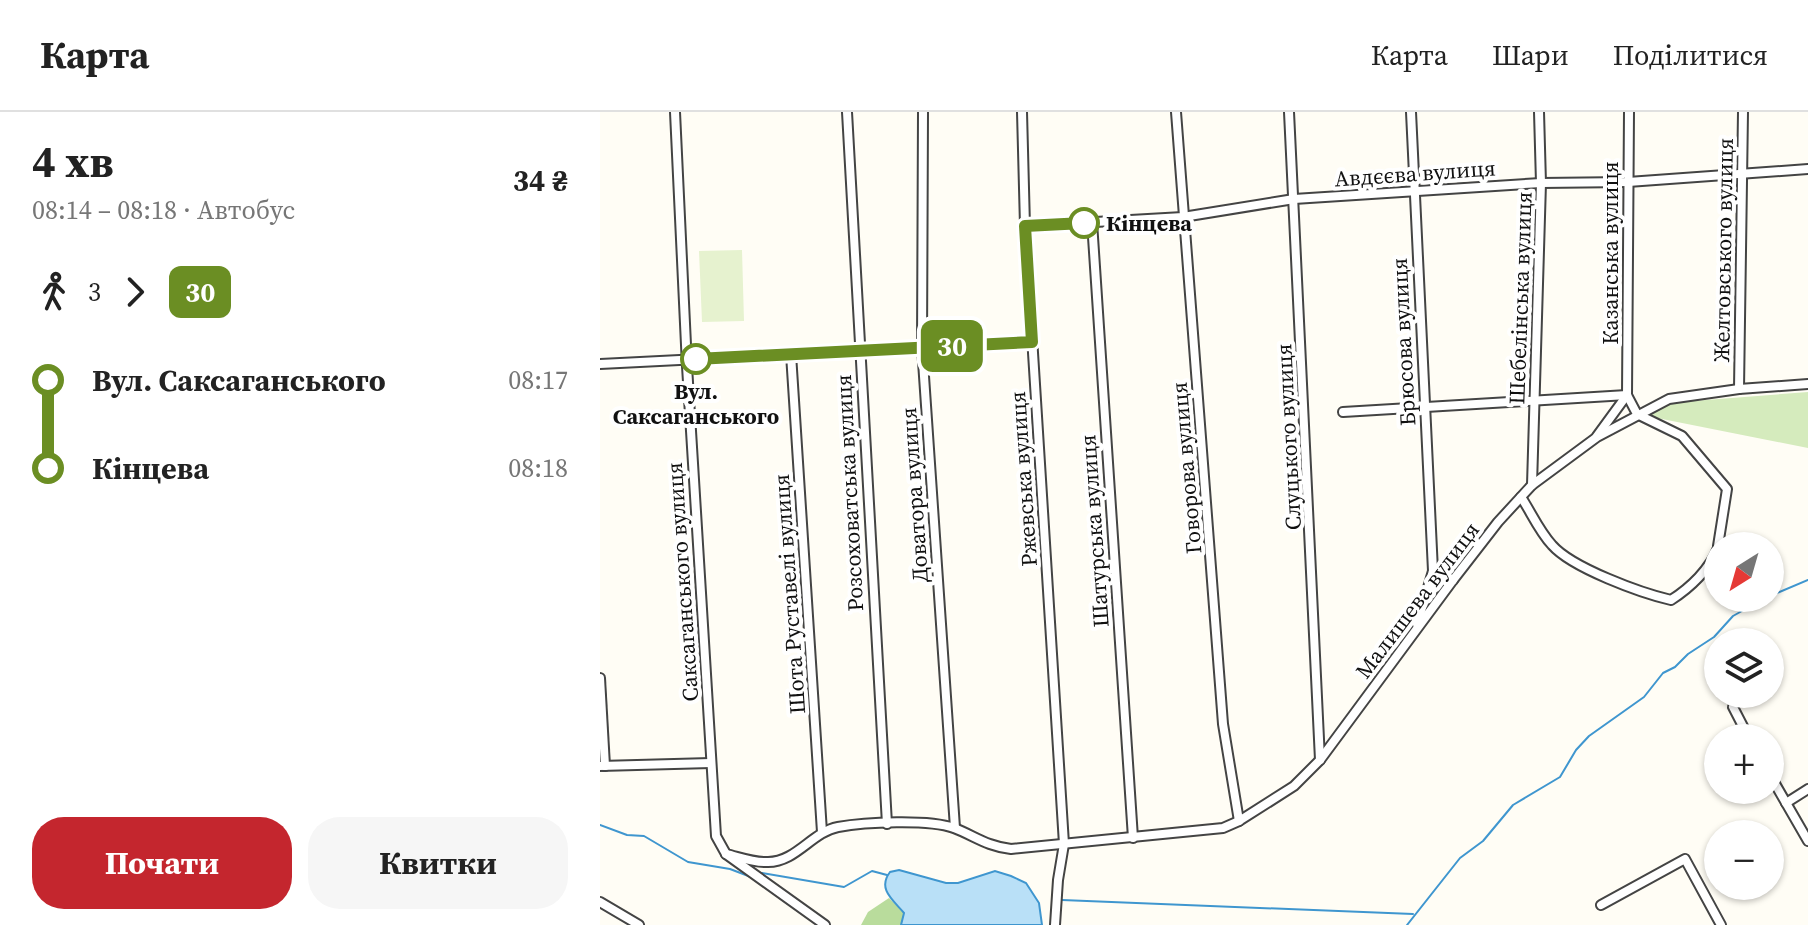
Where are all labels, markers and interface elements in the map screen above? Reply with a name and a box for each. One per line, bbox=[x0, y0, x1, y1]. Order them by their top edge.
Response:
text: Карта bbox=[40, 29, 149, 81]
text: Карта bbox=[1371, 36, 1448, 74]
text: Шари bbox=[1492, 36, 1569, 74]
text: Поділитися bbox=[1613, 36, 1768, 74]
text: 4 хв bbox=[32, 131, 114, 192]
street label: Желтовського вулиця bbox=[1706, 138, 1740, 362]
street label: Авдєєва вулиця bbox=[1333, 152, 1497, 194]
text: 34 ₴ bbox=[513, 160, 568, 201]
street label: Казанська вулиця bbox=[1595, 161, 1625, 345]
street label: Шебелінська вулиця bbox=[1501, 191, 1539, 405]
text: 08:14 – 08:18 · Автобус bbox=[32, 192, 295, 228]
marker: Кінцева bbox=[1069, 208, 1099, 238]
place label: Кінцева bbox=[1106, 208, 1192, 238]
street label: Брюсова вулиця bbox=[1384, 257, 1422, 427]
icon: walk bbox=[32, 270, 76, 314]
icon: forward bbox=[113, 270, 157, 314]
text: 30 bbox=[185, 273, 215, 311]
text: 3 bbox=[88, 274, 101, 310]
line badge: 30 bbox=[916, 320, 988, 372]
text: 30 bbox=[937, 327, 967, 365]
street label: Слуцького вулиця bbox=[1268, 343, 1308, 531]
marker: Вул. Саксаганського bbox=[681, 344, 711, 374]
text: Вул. Саксаганського bbox=[92, 360, 386, 401]
text: 08:17 bbox=[508, 362, 568, 398]
street label: Розсоховатська вулиця bbox=[828, 374, 870, 612]
place label: Вул. Саксаганського bbox=[613, 376, 779, 431]
street label: Говорова вулиця bbox=[1164, 381, 1208, 555]
street label: Ржевська вулиця bbox=[1002, 390, 1044, 568]
street label: Доватора вулиця bbox=[893, 406, 935, 584]
street label: Шатурська вулиця bbox=[1072, 434, 1116, 628]
text: Кінцева bbox=[92, 448, 209, 489]
text: 08:18 bbox=[508, 450, 568, 486]
street label: Саксаганського вулиця bbox=[659, 461, 705, 703]
street label: Шота Руставелі вулиця bbox=[766, 473, 812, 715]
street label: Малишева вулиця bbox=[1348, 516, 1486, 684]
north arrow bbox=[1704, 532, 1784, 612]
map controls bbox=[1704, 532, 1784, 900]
button: layers bbox=[1704, 628, 1784, 708]
button: + bbox=[1704, 724, 1784, 804]
button: Почати bbox=[32, 817, 292, 909]
button: Квитки bbox=[308, 817, 568, 909]
button: − bbox=[1704, 820, 1784, 900]

